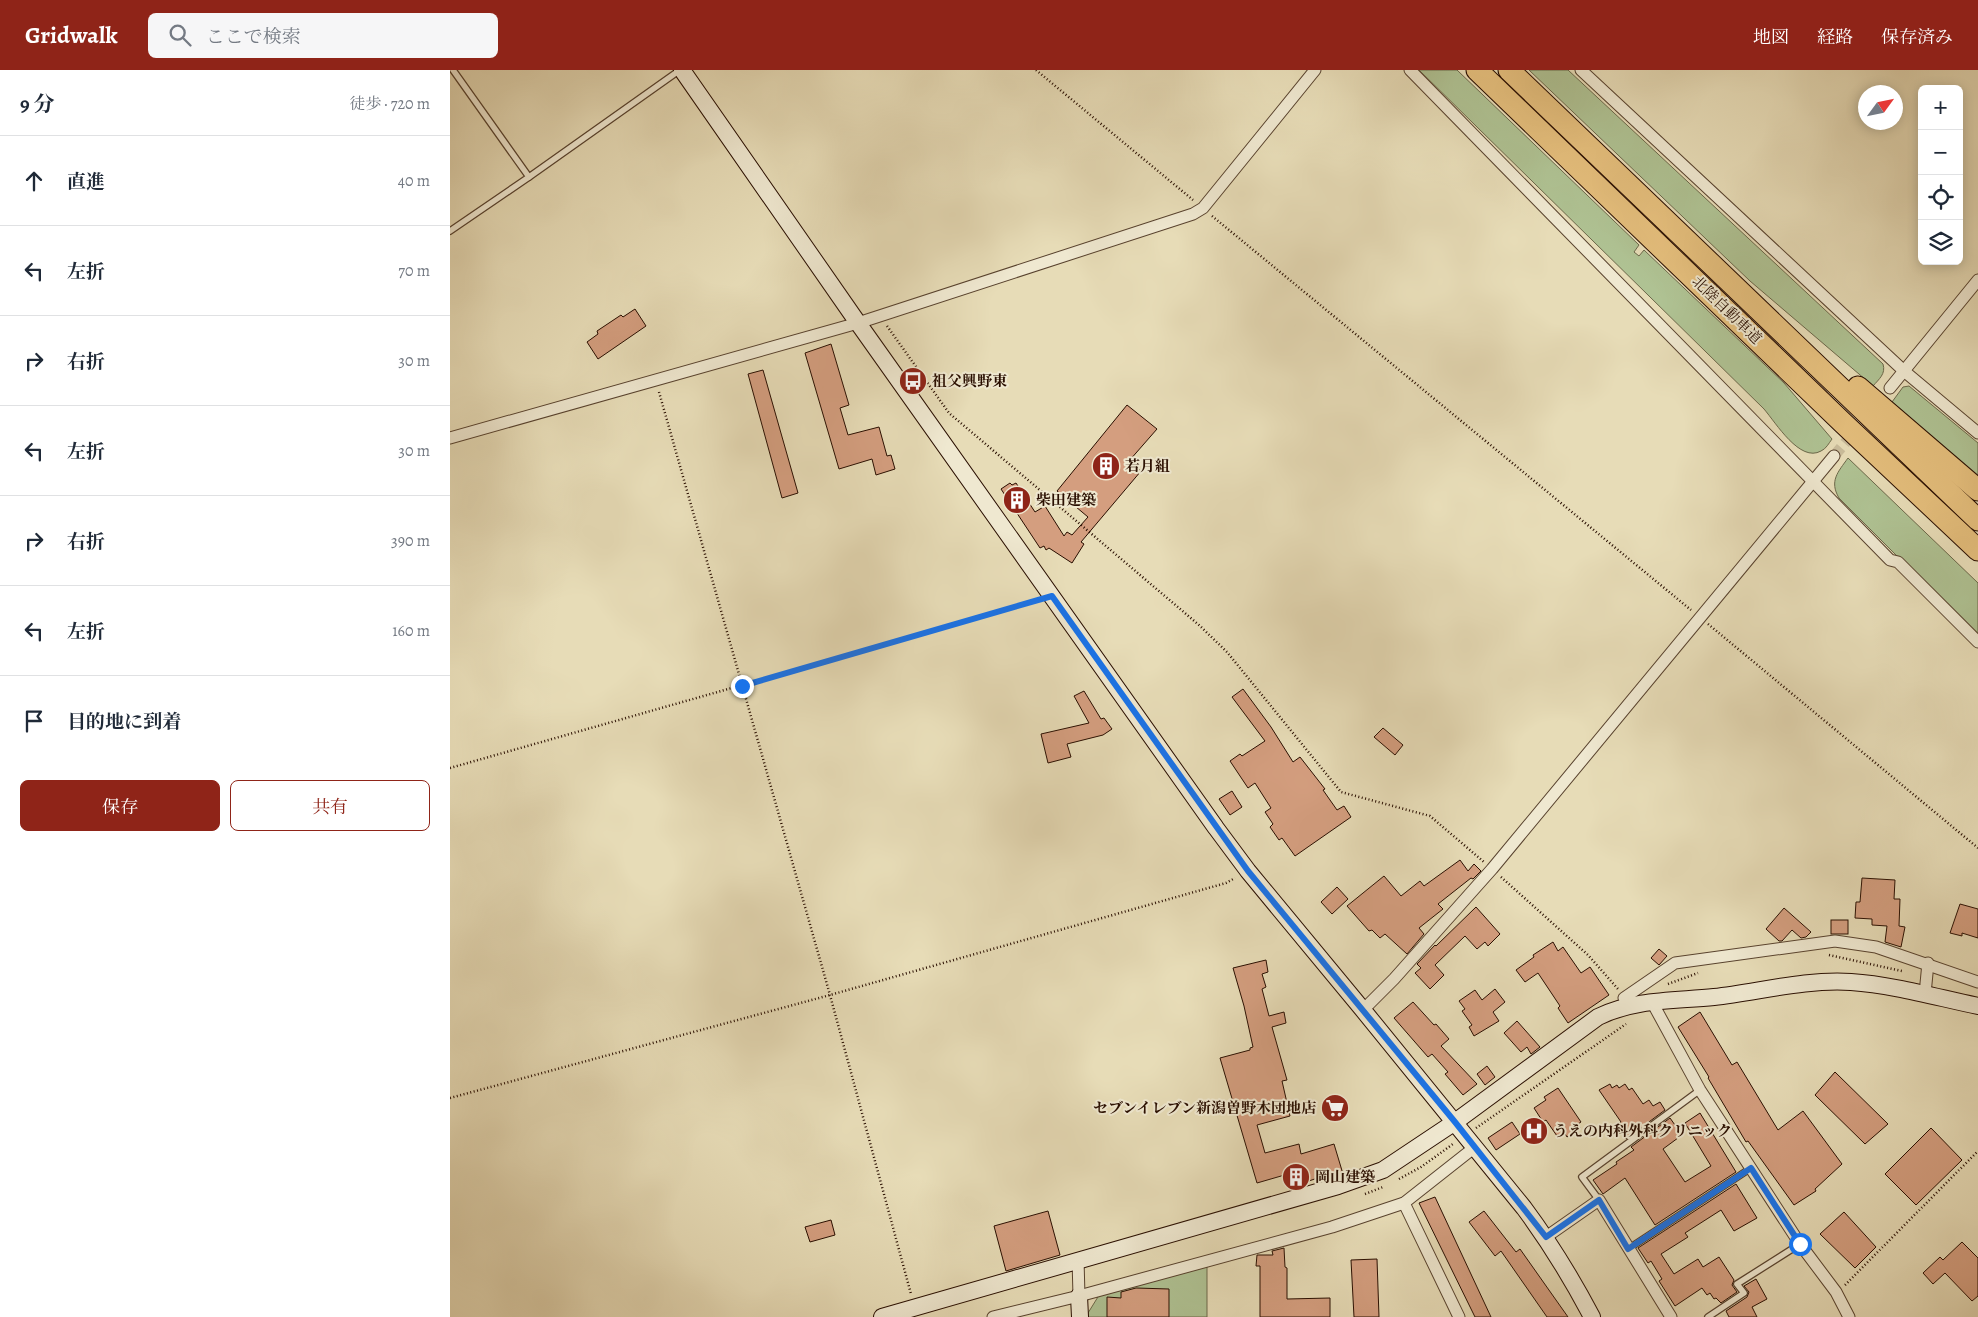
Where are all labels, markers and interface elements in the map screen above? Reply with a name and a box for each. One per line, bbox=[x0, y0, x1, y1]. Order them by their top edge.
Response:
search box bbox=[148, 13, 498, 58]
text: Gridwalk bbox=[25, 19, 118, 51]
icon: search bbox=[166, 21, 194, 49]
text: ここで検索 bbox=[206, 24, 301, 50]
text: 地図 bbox=[1753, 25, 1789, 49]
text: 経路 bbox=[1817, 25, 1853, 49]
text: 保存済み bbox=[1881, 25, 1953, 49]
north arrow bbox=[1858, 85, 1903, 130]
map controls bbox=[1918, 85, 1963, 265]
button: + bbox=[1918, 85, 1963, 130]
text: 9 分 bbox=[20, 90, 54, 118]
text: 徒歩 · 720 m bbox=[349, 93, 430, 115]
button: − bbox=[1918, 130, 1963, 175]
icon: ahead bbox=[20, 167, 48, 195]
text: 直進 bbox=[67, 169, 105, 195]
text: 40 m bbox=[398, 170, 430, 192]
button: locate bbox=[1918, 175, 1963, 220]
button: layers bbox=[1918, 220, 1963, 265]
icon: left bbox=[20, 257, 48, 285]
text: 左折 bbox=[67, 259, 105, 285]
text: 70 m bbox=[398, 260, 430, 282]
street label: 北陸自動車道 bbox=[1688, 272, 1766, 348]
icon: right bbox=[20, 347, 48, 375]
text: 右折 bbox=[67, 349, 105, 375]
text: 30 m bbox=[398, 350, 430, 372]
bus stop icon: 祖父興野東 bbox=[898, 366, 928, 396]
place label: 祖父興野東 bbox=[931, 371, 1008, 391]
icon: left bbox=[20, 437, 48, 465]
text: 左折 bbox=[67, 439, 105, 465]
text: 30 m bbox=[398, 440, 430, 462]
building icon: 若月組 bbox=[1091, 451, 1121, 481]
place label: 若月組 bbox=[1125, 456, 1170, 476]
building icon: 柴田建築 bbox=[1002, 485, 1032, 515]
place label: 柴田建築 bbox=[1036, 490, 1096, 510]
icon: right bbox=[20, 527, 48, 555]
text: 右折 bbox=[67, 529, 105, 555]
text: 390 m bbox=[391, 530, 430, 552]
icon: left bbox=[20, 617, 48, 645]
text: 左折 bbox=[67, 619, 105, 645]
text: 160 m bbox=[392, 620, 430, 642]
route end bbox=[731, 675, 754, 698]
icon: arrive bbox=[20, 707, 48, 735]
text: 目的地に到着 bbox=[67, 709, 181, 735]
button: 保存 bbox=[20, 780, 220, 831]
button: 共有 bbox=[230, 780, 430, 831]
supermarket icon: セブンイレブン新潟曽野木団地店 bbox=[1320, 1093, 1350, 1123]
place label: セブンイレブン新潟曽野木団地店 bbox=[1093, 1098, 1316, 1118]
hospital icon: うえの内科外科クリニック bbox=[1519, 1116, 1549, 1146]
place label: うえの内科外科クリニック bbox=[1553, 1121, 1732, 1141]
building icon: 岡山建築 bbox=[1281, 1162, 1311, 1192]
place label: 岡山建築 bbox=[1315, 1167, 1375, 1187]
route start bbox=[1789, 1233, 1812, 1256]

